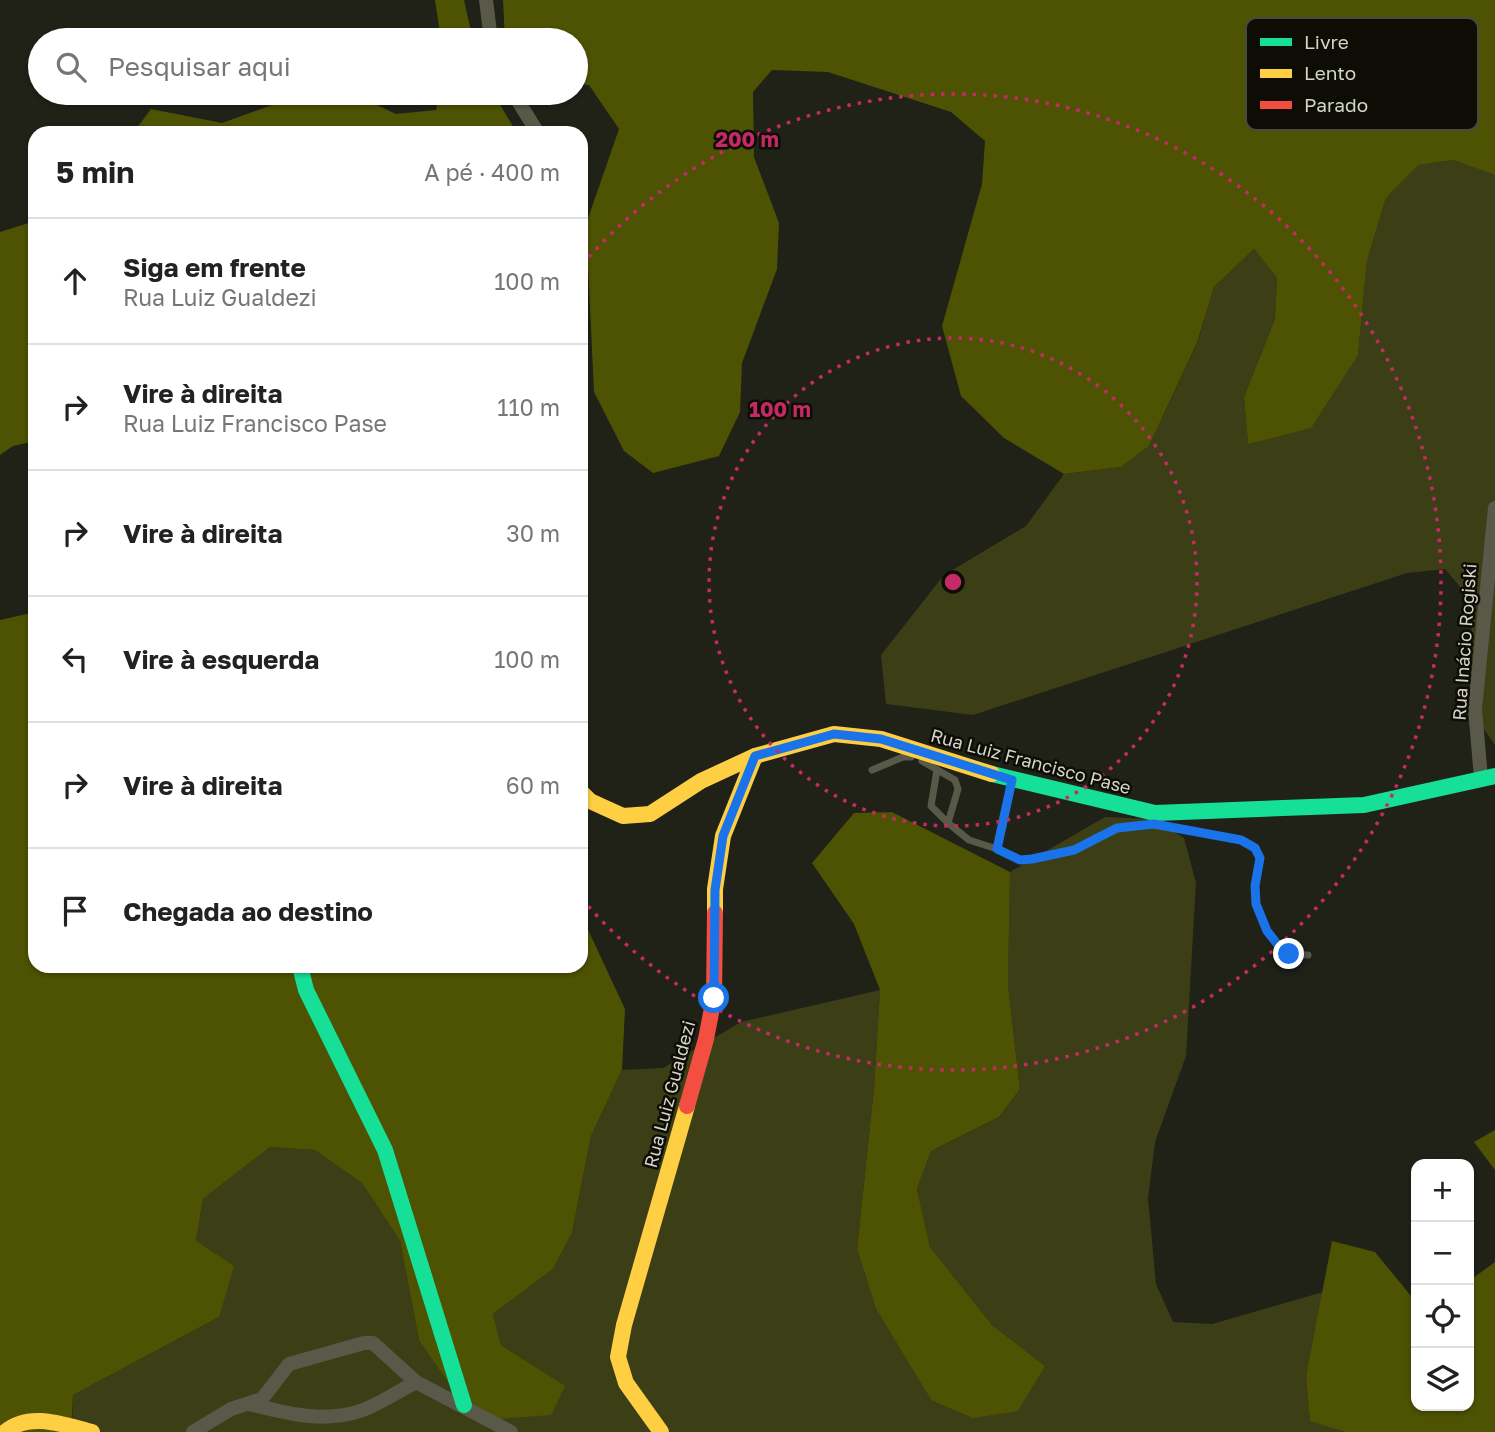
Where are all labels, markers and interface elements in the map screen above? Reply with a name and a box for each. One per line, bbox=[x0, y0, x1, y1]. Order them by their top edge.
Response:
legend bbox=[1246, 18, 1478, 130]
search box bbox=[28, 28, 588, 105]
text: Livre bbox=[1304, 30, 1349, 53]
icon: search bbox=[52, 48, 90, 86]
text: Pesquisar aqui bbox=[108, 51, 291, 82]
text: Lento bbox=[1304, 61, 1356, 84]
text: Parado bbox=[1304, 93, 1368, 116]
text: 200 m bbox=[715, 126, 779, 152]
text: 5 min bbox=[56, 154, 134, 190]
text: A pé · 400 m bbox=[424, 158, 560, 186]
text: Siga em frente bbox=[123, 252, 306, 283]
icon: ahead bbox=[56, 262, 94, 300]
text: 100 m bbox=[494, 267, 560, 295]
text: Rua Luiz Gualdezi bbox=[123, 283, 317, 311]
text: Vire à direita bbox=[123, 378, 283, 409]
icon: right bbox=[56, 388, 94, 426]
text: 110 m bbox=[497, 393, 560, 421]
text: 100 m bbox=[749, 396, 811, 422]
text: Rua Luiz Francisco Pase bbox=[123, 409, 387, 437]
icon: right bbox=[56, 514, 94, 552]
text: Vire à direita bbox=[123, 518, 283, 549]
text: 30 m bbox=[506, 519, 560, 547]
street label: Rua Inácio Rogiski bbox=[1448, 563, 1480, 721]
centre of rings bbox=[941, 570, 965, 594]
icon: left bbox=[56, 640, 94, 678]
text: Vire à esquerda bbox=[123, 644, 319, 675]
text: 100 m bbox=[494, 645, 560, 673]
street label: Rua Luiz Francisco Pase bbox=[928, 724, 1134, 798]
icon: right bbox=[56, 766, 94, 804]
text: Vire à direita bbox=[123, 770, 283, 801]
text: 60 m bbox=[506, 771, 560, 799]
icon: arrive bbox=[56, 892, 94, 930]
text: Chegada ao destino bbox=[123, 896, 373, 927]
route end bbox=[1273, 938, 1304, 969]
route start bbox=[698, 982, 729, 1013]
street label: Rua Luiz Gualdezi bbox=[639, 1018, 699, 1170]
map controls bbox=[1411, 1159, 1474, 1411]
button: + bbox=[1411, 1159, 1474, 1222]
button: − bbox=[1411, 1222, 1474, 1285]
button: locate bbox=[1411, 1285, 1474, 1348]
button: layers bbox=[1411, 1348, 1474, 1411]

